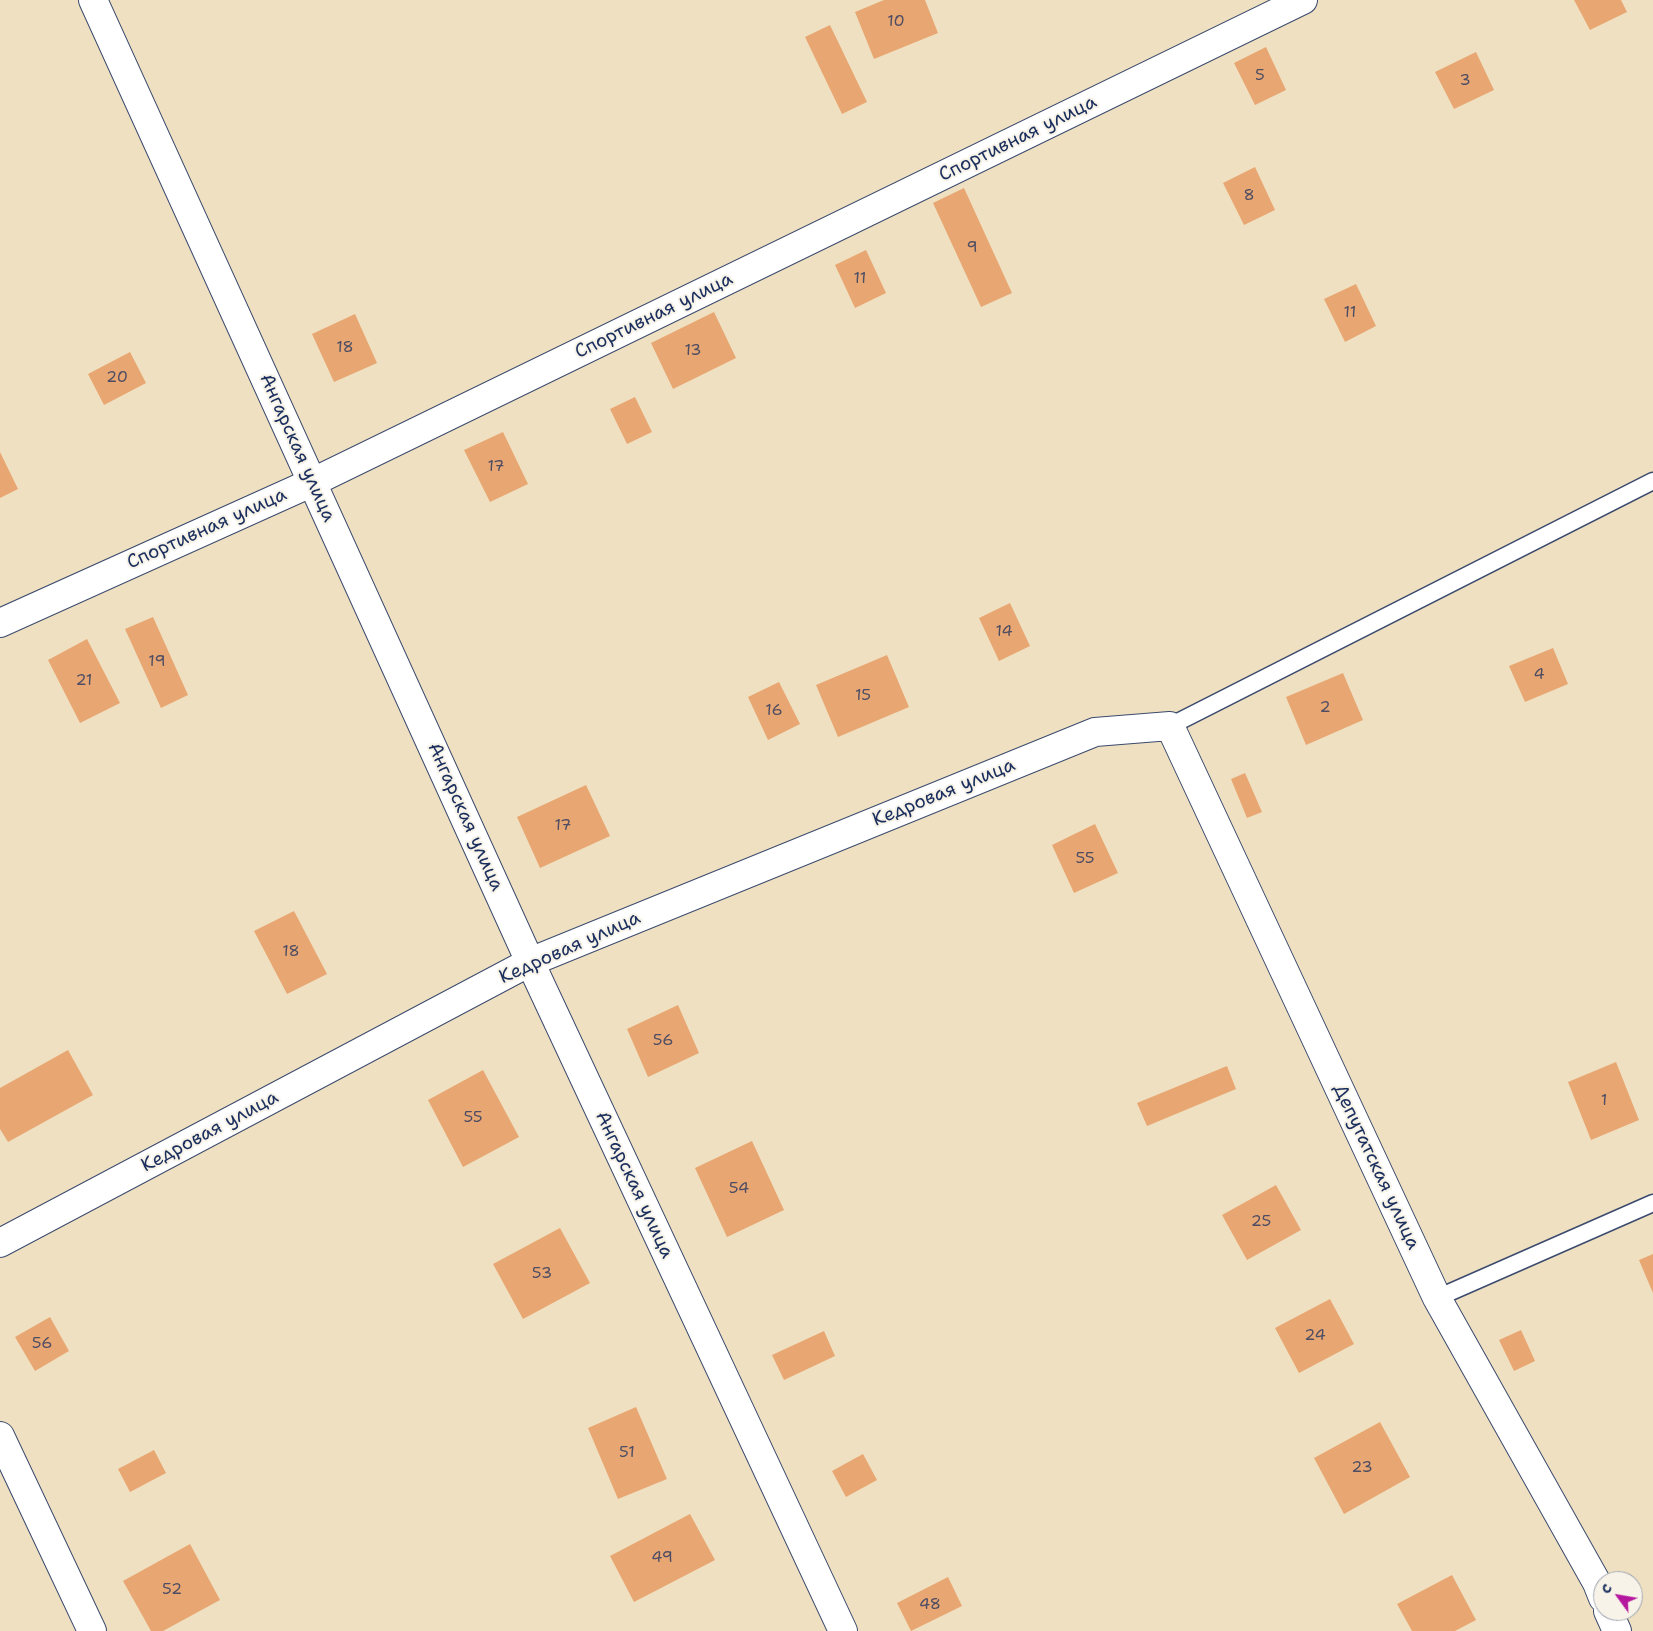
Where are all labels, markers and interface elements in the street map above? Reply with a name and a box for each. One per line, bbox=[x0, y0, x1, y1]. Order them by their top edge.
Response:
house number: 10 bbox=[887, 12, 905, 32]
house number: 5 bbox=[1255, 66, 1265, 86]
house number: 3 bbox=[1459, 71, 1471, 91]
street label: Спортивная улица bbox=[935, 91, 1101, 187]
house number: 8 bbox=[1243, 186, 1255, 206]
house number: 9 bbox=[966, 238, 978, 258]
street label: Спортивная улица bbox=[571, 268, 737, 364]
house number: 11 bbox=[854, 269, 866, 289]
house number: 11 bbox=[1344, 303, 1356, 323]
house number: 18 bbox=[336, 338, 354, 358]
house number: 13 bbox=[684, 341, 702, 361]
house number: 20 bbox=[106, 368, 128, 388]
street label: Ангарская улица bbox=[254, 370, 340, 526]
house number: 17 bbox=[487, 457, 505, 477]
street label: Спортивная улица bbox=[123, 483, 291, 575]
house number: 14 bbox=[995, 622, 1013, 642]
house number: 19 bbox=[148, 652, 166, 672]
house number: 4 bbox=[1533, 665, 1545, 685]
house number: 21 bbox=[75, 671, 93, 691]
house number: 15 bbox=[855, 686, 871, 706]
house number: 2 bbox=[1319, 698, 1331, 718]
house number: 16 bbox=[765, 701, 783, 721]
street label: Ангарская улица bbox=[422, 739, 508, 895]
street label: Кедровая улица bbox=[869, 754, 1019, 832]
house number: 17 bbox=[554, 816, 572, 836]
house number: 55 bbox=[1075, 849, 1095, 869]
street label: Кедровая улица bbox=[496, 907, 644, 989]
house number: 18 bbox=[282, 942, 300, 962]
house number: 56 bbox=[653, 1031, 673, 1051]
street label: Депутатская улица bbox=[1328, 1081, 1424, 1253]
street label: Кедровая улица bbox=[138, 1086, 282, 1178]
house number: 1 bbox=[1601, 1091, 1607, 1111]
house number: 55 bbox=[463, 1108, 483, 1128]
street label: Ангарская улица bbox=[590, 1108, 678, 1262]
house number: 54 bbox=[729, 1179, 749, 1199]
house number: 25 bbox=[1251, 1212, 1271, 1232]
house number: 53 bbox=[532, 1264, 552, 1284]
house number: 24 bbox=[1304, 1326, 1326, 1346]
house number: 56 bbox=[32, 1334, 52, 1354]
house number: 51 bbox=[619, 1443, 635, 1463]
house number: 23 bbox=[1351, 1458, 1373, 1478]
house number: 49 bbox=[651, 1548, 673, 1568]
north arrow bbox=[1593, 1571, 1643, 1621]
house number: 52 bbox=[162, 1580, 182, 1600]
text: С bbox=[1596, 1580, 1616, 1597]
house number: 48 bbox=[919, 1595, 941, 1615]

